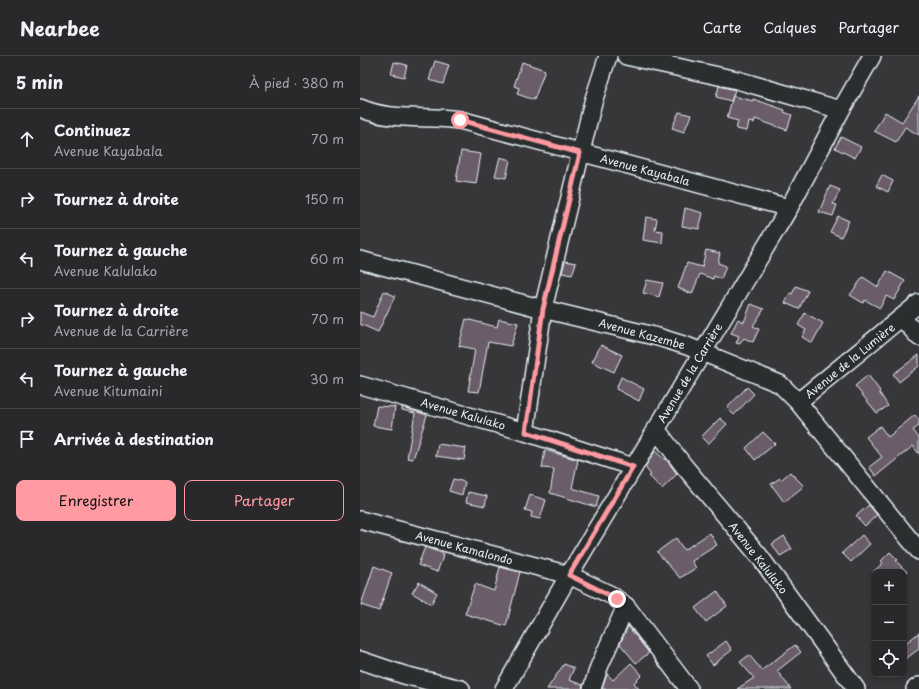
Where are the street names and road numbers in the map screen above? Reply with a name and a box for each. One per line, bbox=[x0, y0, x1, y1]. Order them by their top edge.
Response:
street label: Avenue Kayabala bbox=[599, 149, 692, 190]
street label: Avenue Kazembe bbox=[597, 314, 687, 353]
street label: Avenue de la Lumière bbox=[801, 319, 898, 402]
street label: Avenue de la Carrière bbox=[653, 320, 726, 426]
street label: Avenue Kalulako bbox=[419, 393, 507, 434]
street label: Avenue Kalulako bbox=[725, 518, 792, 597]
street label: Avenue Kamalondo bbox=[414, 526, 515, 569]

